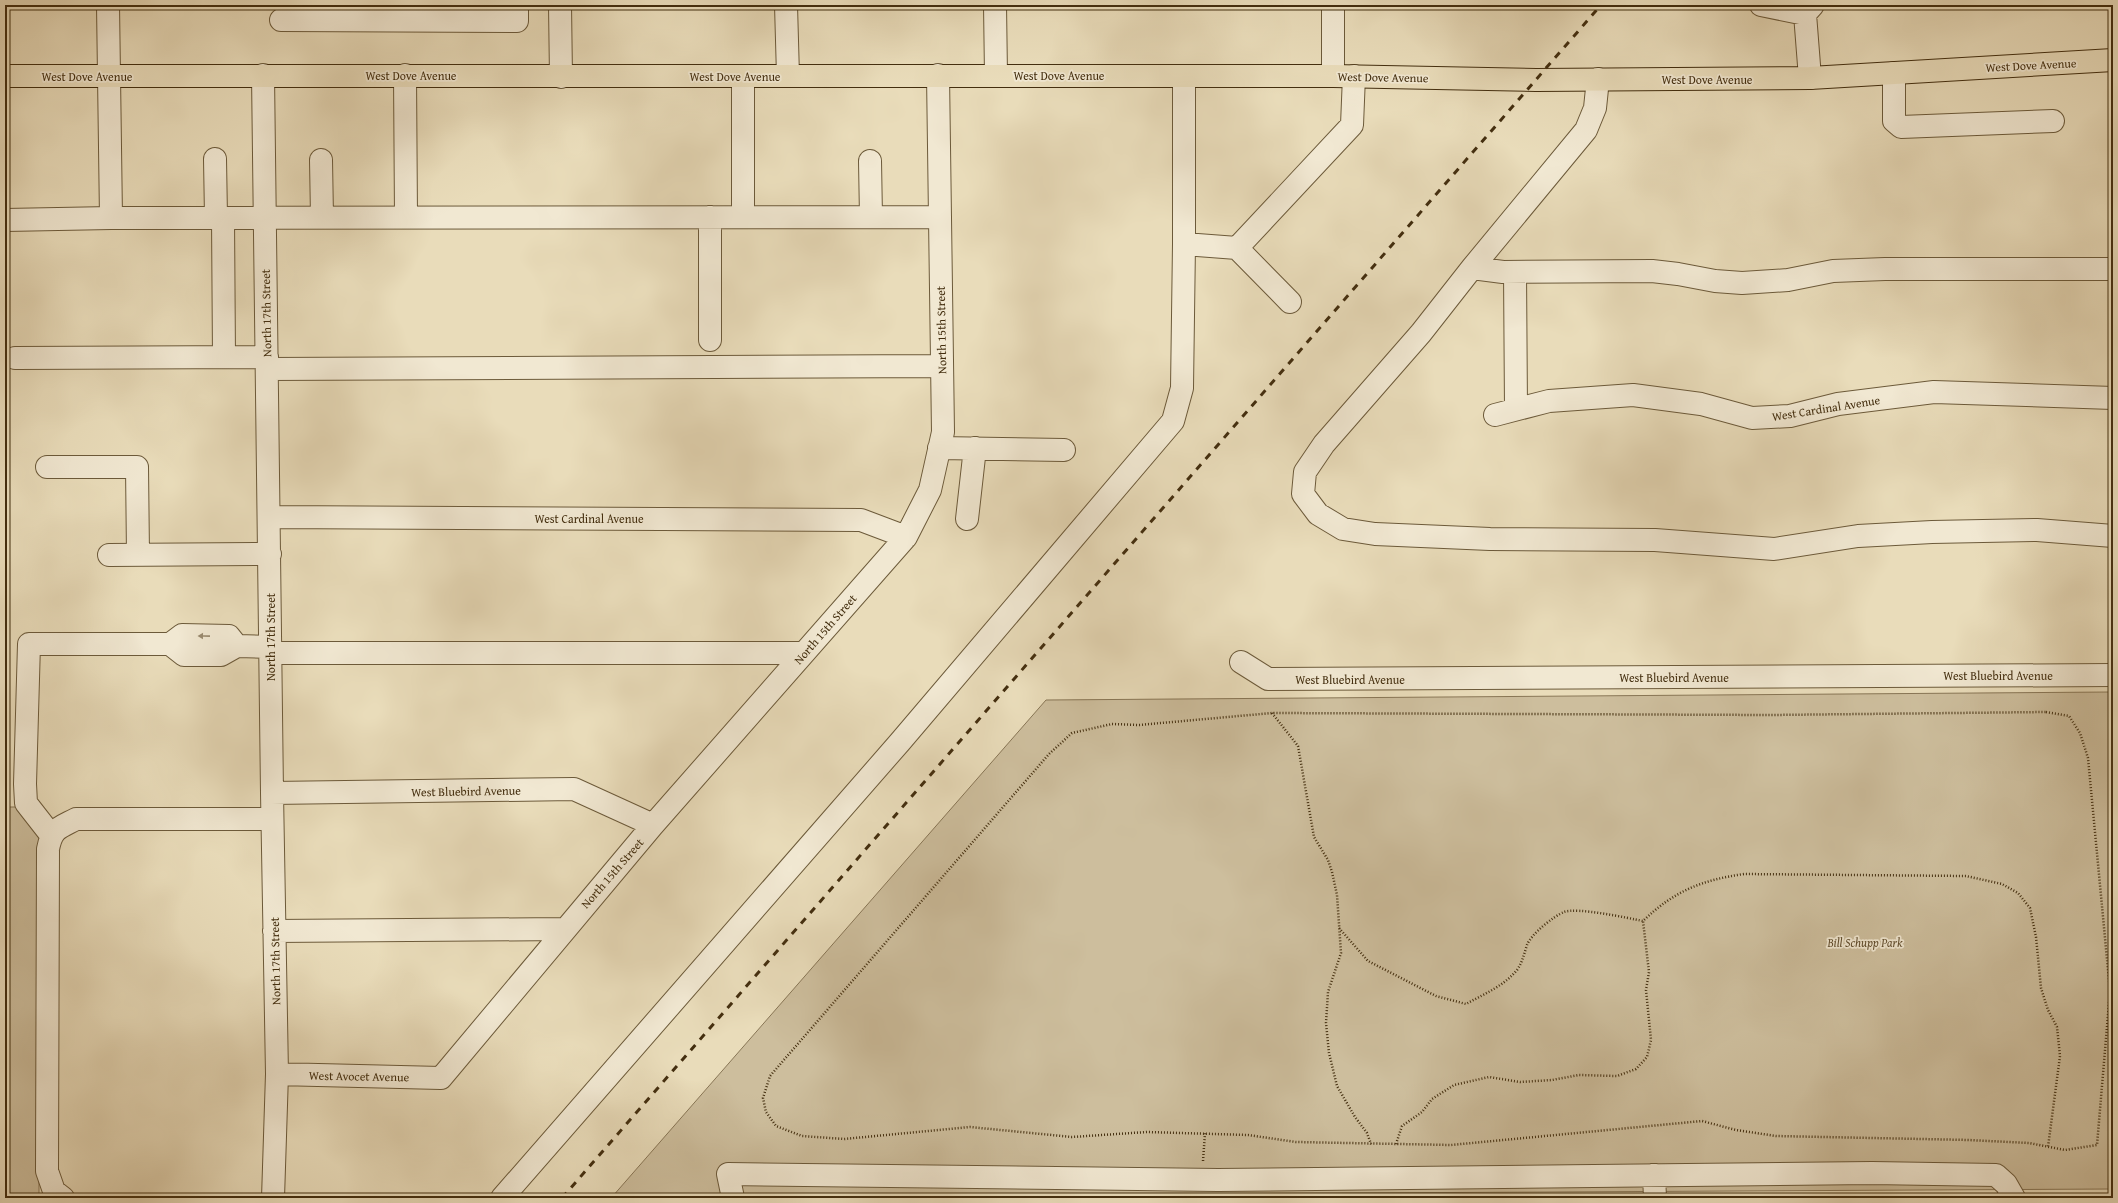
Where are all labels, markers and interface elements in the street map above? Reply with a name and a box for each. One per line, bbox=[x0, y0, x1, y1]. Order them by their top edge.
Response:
street label: West Dove Avenue bbox=[1985, 54, 2077, 76]
street label: West Dove Avenue bbox=[365, 67, 457, 84]
street label: West Dove Avenue bbox=[1013, 67, 1105, 84]
street label: West Dove Avenue bbox=[41, 68, 133, 85]
street label: West Dove Avenue bbox=[689, 68, 781, 85]
street label: West Dove Avenue bbox=[1337, 68, 1429, 86]
street label: West Dove Avenue bbox=[1661, 71, 1753, 88]
street label: North 17th Street bbox=[257, 268, 275, 357]
street label: North 15th Street bbox=[932, 285, 950, 374]
street label: West Cardinal Avenue bbox=[1771, 391, 1882, 425]
street label: West Cardinal Avenue bbox=[534, 510, 644, 527]
street label: North 15th Street bbox=[790, 590, 861, 668]
street label: North 17th Street bbox=[262, 592, 279, 681]
one-way arrow bbox=[198, 632, 210, 639]
street label: West Bluebird Avenue bbox=[1943, 667, 2053, 684]
street label: West Bluebird Avenue bbox=[1619, 669, 1729, 686]
street label: West Bluebird Avenue bbox=[1295, 671, 1405, 688]
street label: West Bluebird Avenue bbox=[411, 782, 521, 800]
street label: North 15th Street bbox=[577, 834, 648, 912]
street label: North 17th Street bbox=[266, 916, 284, 1005]
park label: Bill Schupp Park bbox=[1827, 934, 1903, 951]
street label: West Avocet Avenue bbox=[309, 1067, 410, 1085]

